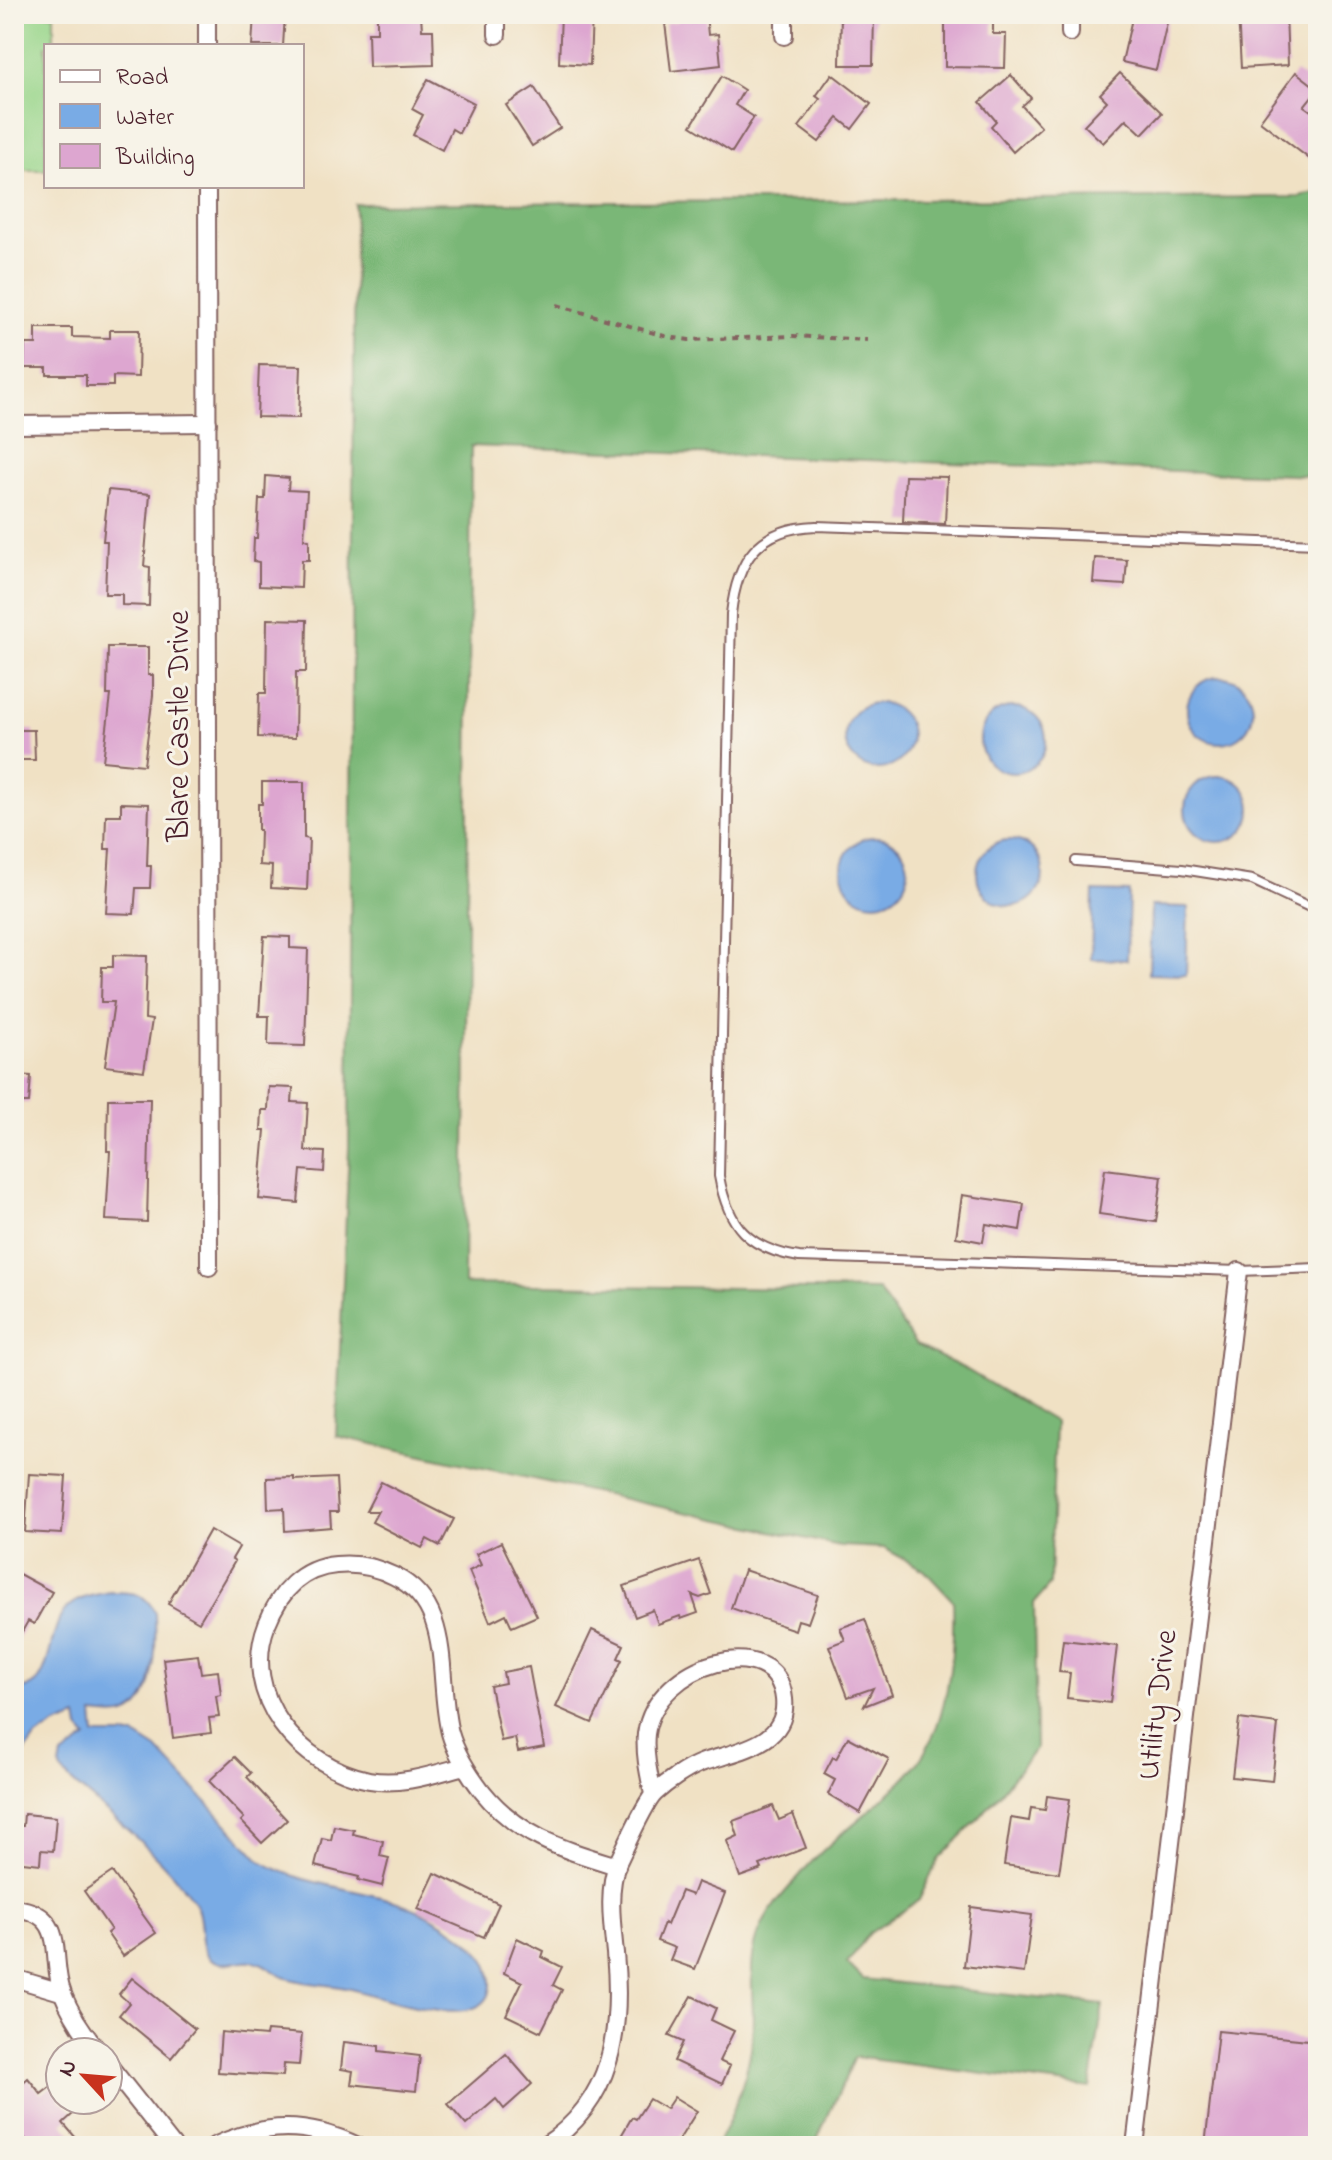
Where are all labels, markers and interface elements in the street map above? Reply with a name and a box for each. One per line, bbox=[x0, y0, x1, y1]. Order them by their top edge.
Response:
legend bbox=[44, 44, 304, 188]
text: Road bbox=[116, 61, 169, 96]
text: Water bbox=[116, 101, 174, 136]
text: Building bbox=[115, 141, 195, 176]
street label: Blare Castle Drive bbox=[157, 610, 204, 842]
street label: Utility Drive bbox=[1126, 1626, 1192, 1783]
north arrow bbox=[44, 2036, 124, 2116]
text: N bbox=[51, 2055, 86, 2082]

